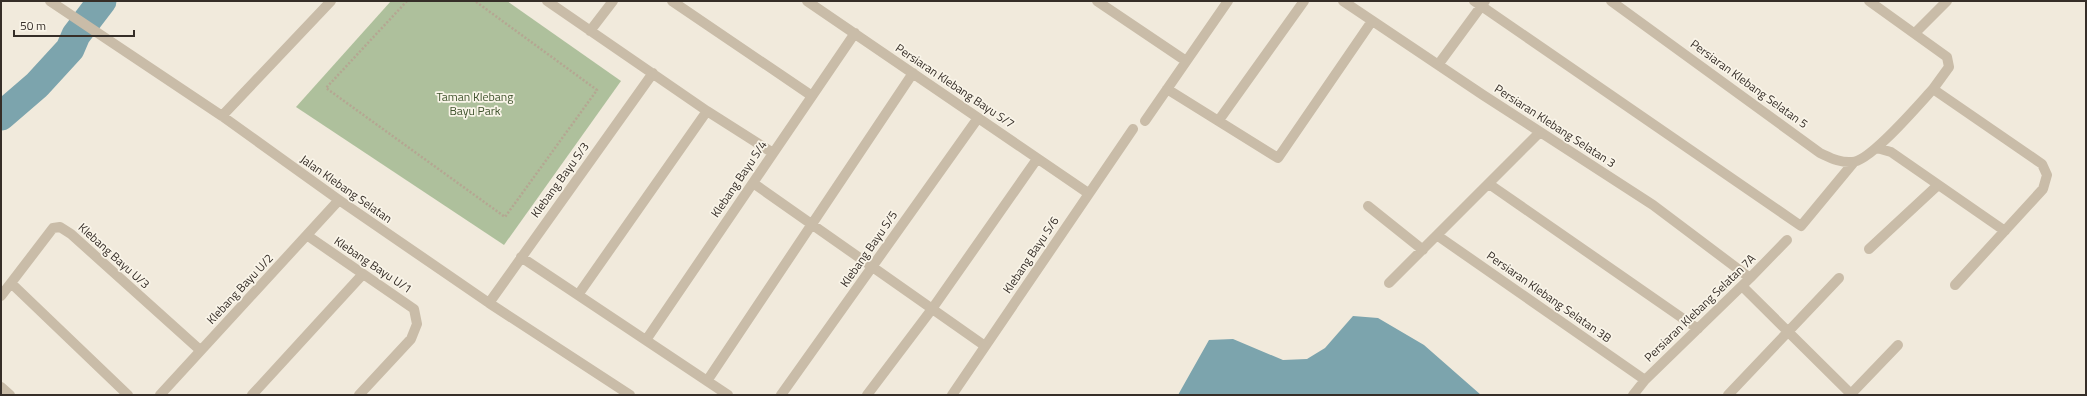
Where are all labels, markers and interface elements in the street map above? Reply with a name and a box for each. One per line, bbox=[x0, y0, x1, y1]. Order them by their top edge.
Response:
scale bar bbox=[14, 12, 134, 38]
text: 50 m bbox=[20, 16, 46, 35]
street label: Persiaran Klebang Selatan 5 bbox=[1687, 34, 1812, 133]
street label: Persiaran Klebang Bayu S/7 bbox=[892, 38, 1019, 133]
street label: Persiaran Klebang Selatan 3 bbox=[1491, 79, 1620, 172]
park label: Taman Klebang Bayu Park bbox=[437, 87, 513, 120]
street label: Klebang Bayu S/4 bbox=[706, 136, 772, 221]
street label: Klebang Bayu S/3 bbox=[526, 138, 594, 222]
street label: Jalan Klebang Selatan bbox=[296, 150, 396, 228]
street label: Klebang Bayu S/5 bbox=[835, 206, 902, 291]
street label: Klebang Bayu S/6 bbox=[998, 212, 1064, 297]
street label: Klebang Bayu U/3 bbox=[74, 218, 154, 293]
street label: Klebang Bayu U/1 bbox=[330, 231, 416, 298]
street label: Persiaran Klebang Selatan 3B bbox=[1483, 246, 1616, 347]
street label: Klebang Bayu U/2 bbox=[202, 249, 278, 328]
street label: Persiaran Klebang Selatan 7A bbox=[1640, 249, 1760, 366]

